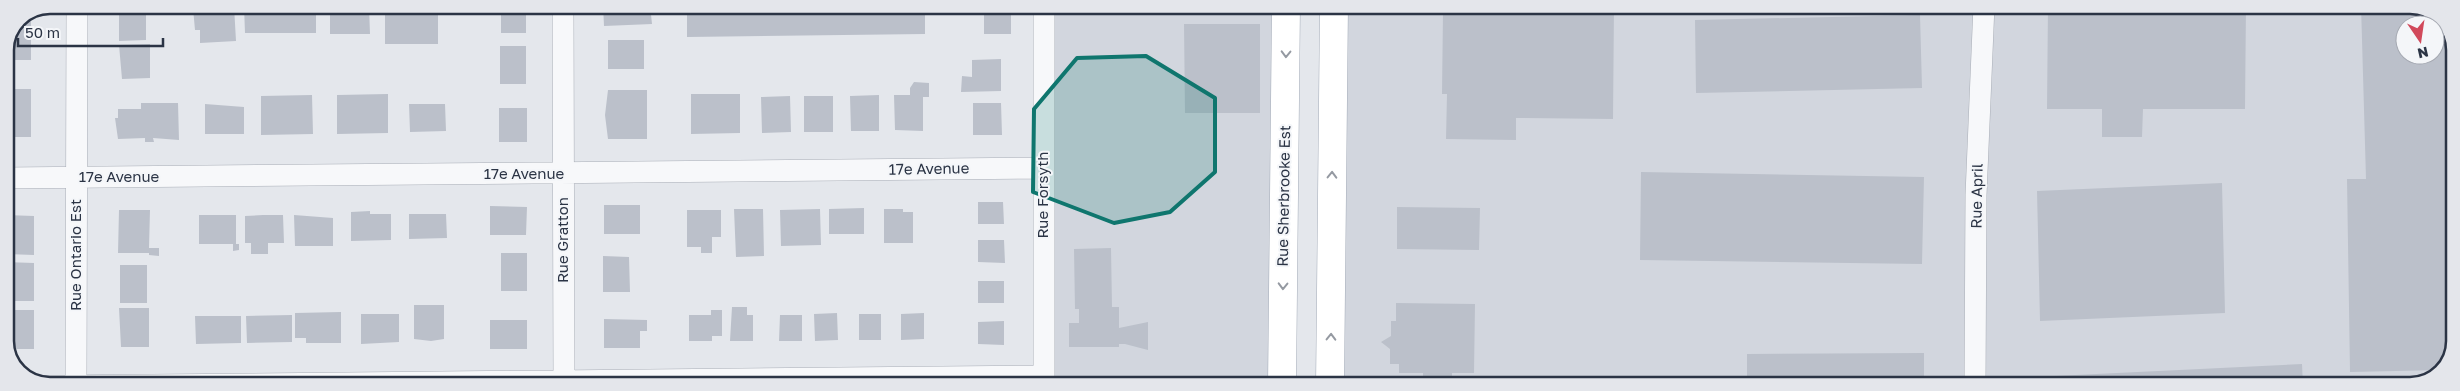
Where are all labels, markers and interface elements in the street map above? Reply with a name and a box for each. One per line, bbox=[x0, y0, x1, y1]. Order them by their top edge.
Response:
scale bar bbox=[18, 15, 162, 47]
north arrow bbox=[2395, 15, 2445, 65]
text: 50 m bbox=[25, 23, 60, 41]
text: N bbox=[2416, 44, 2430, 63]
one-way arrow bbox=[1280, 50, 1291, 58]
street label: Rue Sherbrooke Est bbox=[1273, 125, 1293, 267]
street label: Rue Forsyth bbox=[1033, 151, 1051, 239]
street label: 17e Avenue bbox=[889, 158, 970, 178]
street label: Rue April bbox=[1966, 163, 1986, 229]
street label: 17e Avenue bbox=[484, 164, 565, 182]
street label: 17e Avenue bbox=[79, 167, 160, 185]
one-way arrow bbox=[1327, 170, 1338, 178]
street label: Rue Gratton bbox=[553, 197, 571, 283]
street label: Rue Ontario Est bbox=[66, 199, 84, 311]
one-way arrow bbox=[1278, 283, 1288, 291]
one-way arrow bbox=[1326, 333, 1336, 340]

